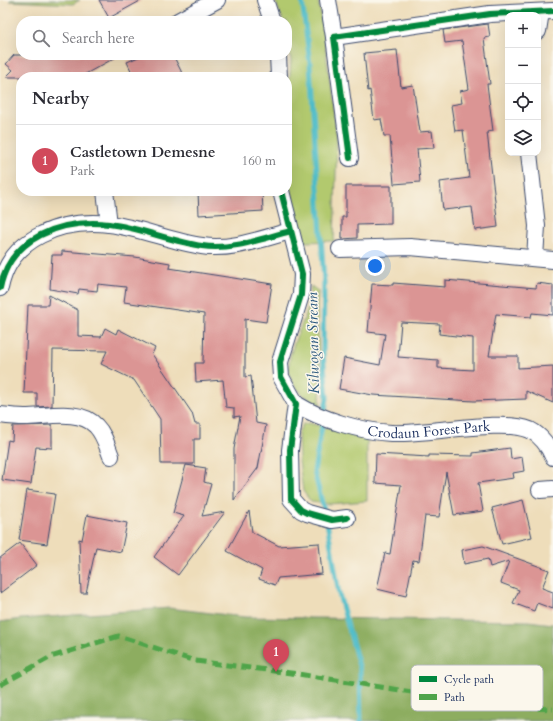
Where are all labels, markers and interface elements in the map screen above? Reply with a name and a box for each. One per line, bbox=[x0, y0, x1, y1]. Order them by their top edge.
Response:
map controls bbox=[505, 12, 541, 156]
button: + bbox=[505, 12, 541, 48]
search box bbox=[16, 16, 292, 60]
icon: search bbox=[30, 27, 52, 49]
text: Search here bbox=[62, 28, 135, 48]
button: − bbox=[505, 48, 541, 84]
button: locate bbox=[505, 84, 541, 120]
text: Nearby bbox=[32, 87, 89, 110]
button: layers bbox=[505, 120, 541, 156]
text: Castletown Demesne bbox=[70, 142, 215, 162]
text: 1 bbox=[42, 152, 48, 170]
text: 160 m bbox=[242, 152, 276, 170]
text: Park bbox=[70, 162, 95, 180]
your location bbox=[365, 256, 385, 276]
water label: Kilwogan Stream bbox=[302, 291, 324, 394]
street label: Crodaun Forest Park bbox=[366, 416, 491, 443]
pin: 1 bbox=[263, 639, 289, 672]
legend bbox=[411, 665, 543, 711]
text: Cycle path bbox=[444, 672, 494, 687]
text: Path bbox=[444, 690, 465, 705]

